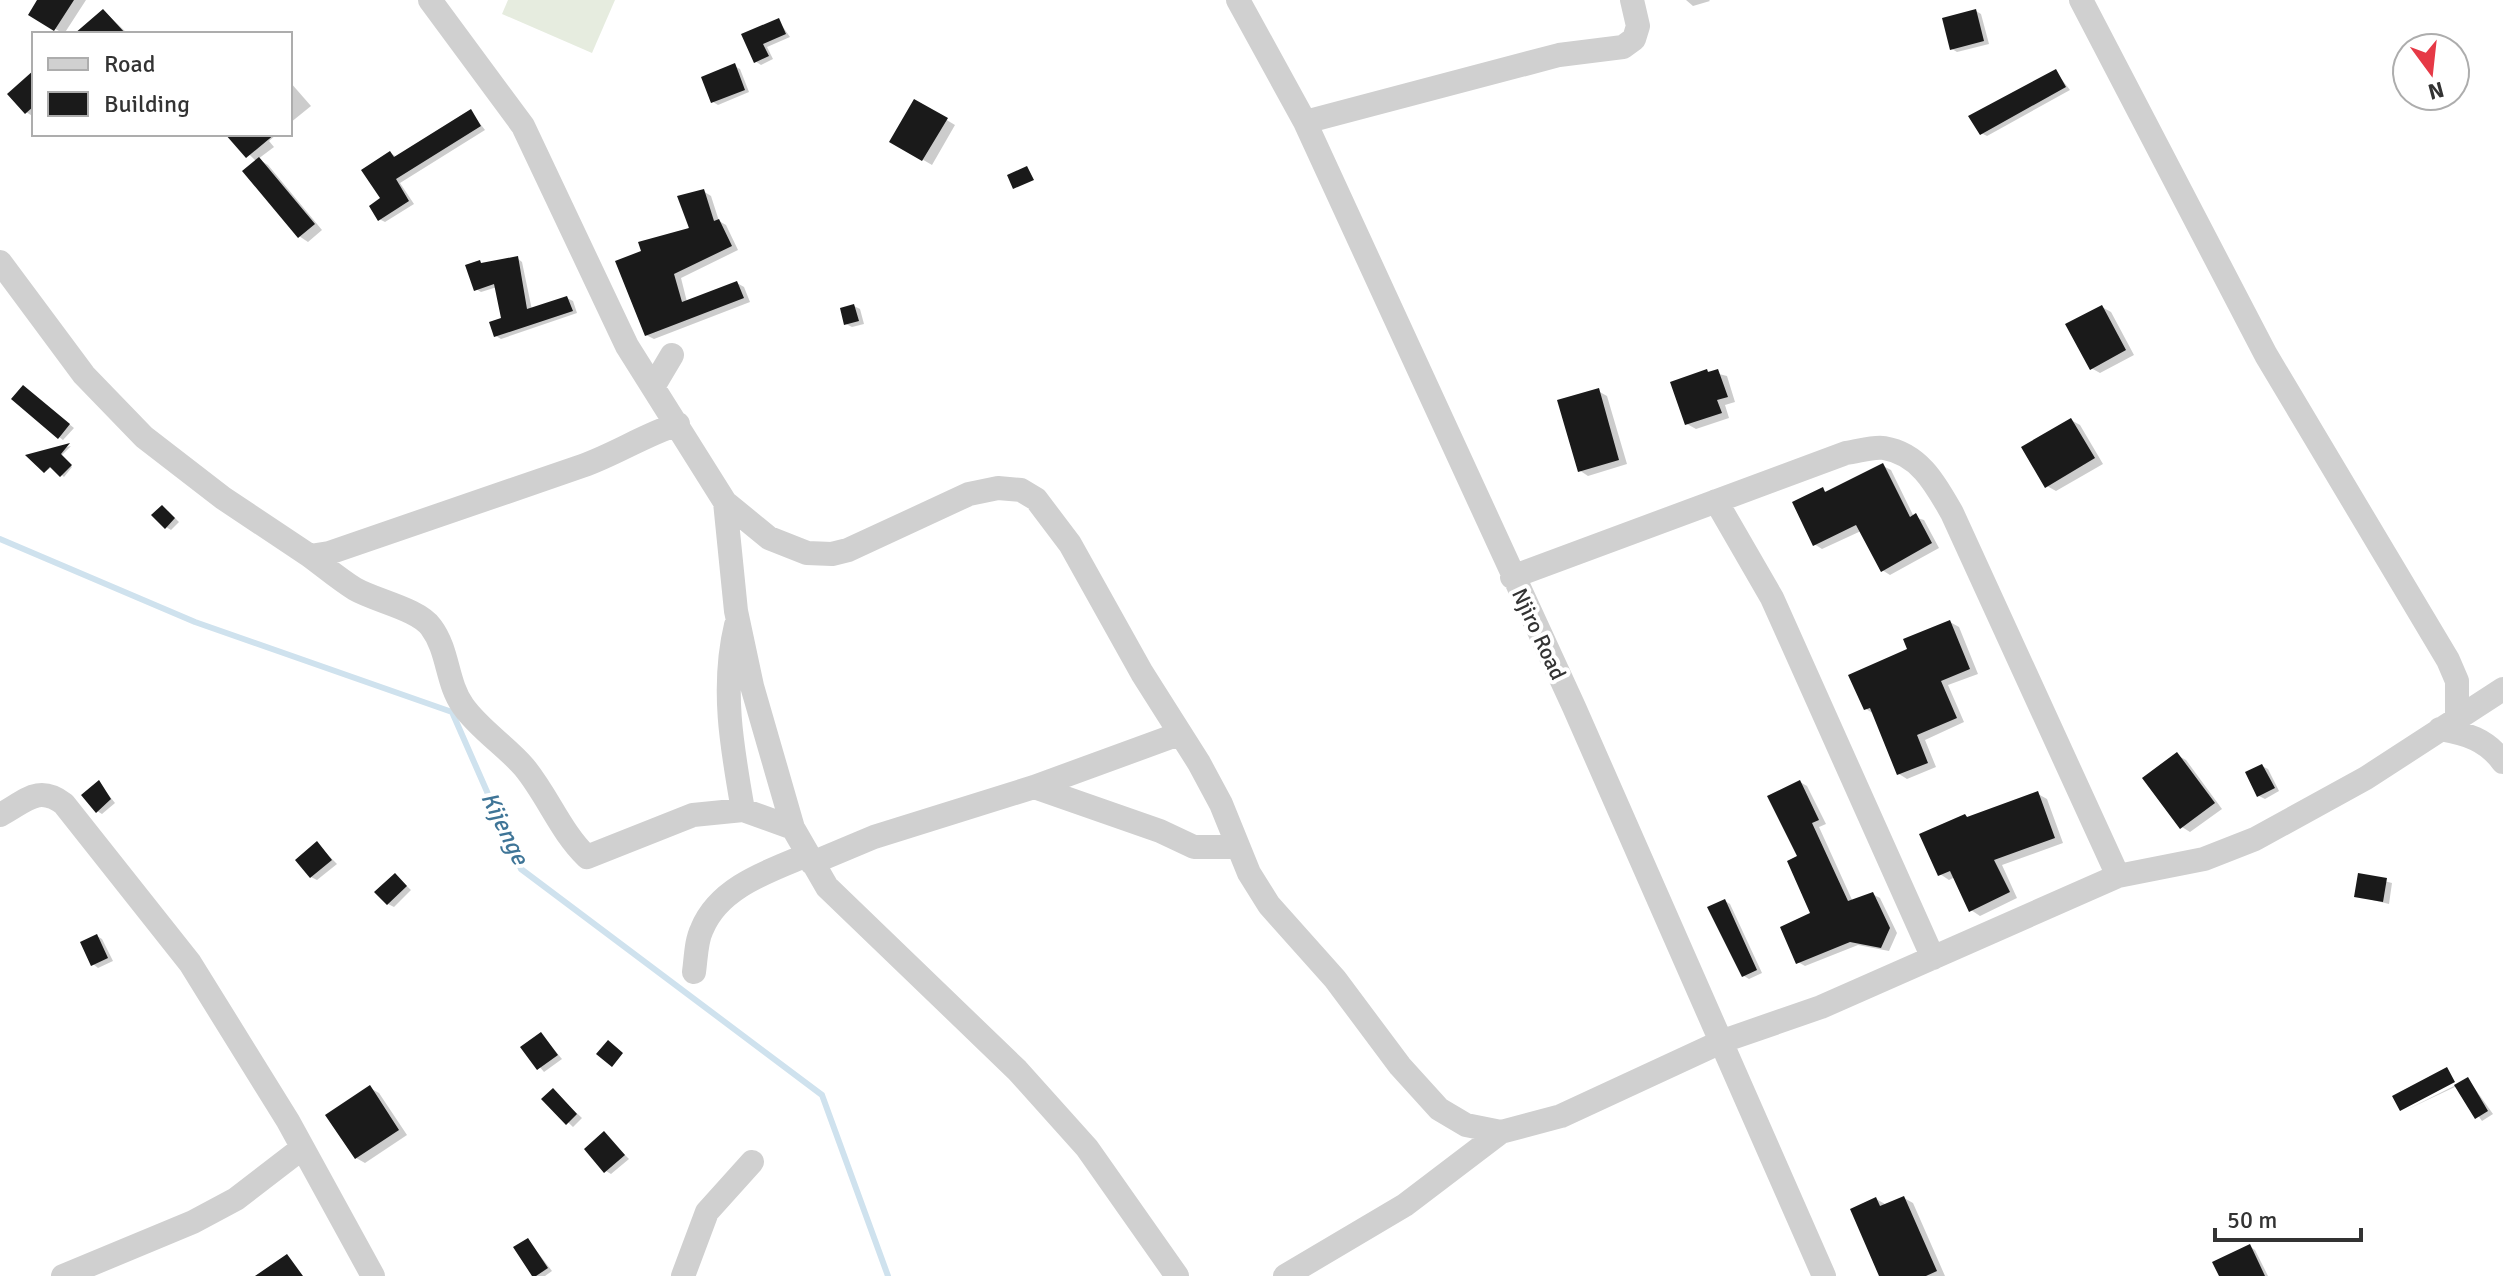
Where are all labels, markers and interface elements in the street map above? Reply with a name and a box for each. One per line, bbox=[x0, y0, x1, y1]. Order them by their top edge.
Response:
legend bbox=[32, 32, 292, 136]
north arrow bbox=[2391, 32, 2471, 112]
text: Road bbox=[104, 49, 155, 79]
text: N bbox=[2425, 76, 2447, 106]
text: Building bbox=[104, 89, 190, 119]
street label: Njiro Road bbox=[1506, 584, 1572, 684]
water label: Kijenge bbox=[475, 787, 536, 870]
scale bar bbox=[2215, 1192, 2361, 1242]
text: 50 m bbox=[2227, 1205, 2277, 1235]

